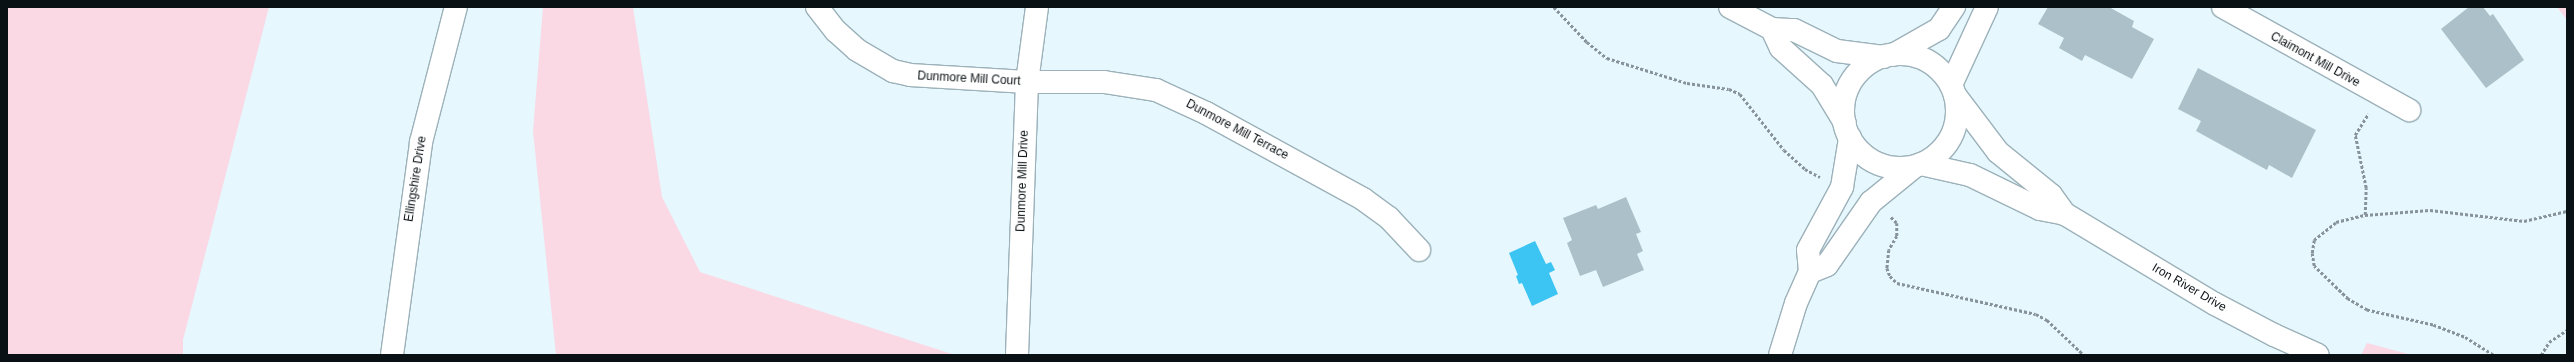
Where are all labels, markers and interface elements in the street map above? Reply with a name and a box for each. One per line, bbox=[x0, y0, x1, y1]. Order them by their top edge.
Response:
street label: Claimont Mill Drive bbox=[2268, 29, 2362, 91]
street label: Dunmore Mill Court bbox=[917, 69, 1021, 89]
street label: Dunmore Mill Terrace bbox=[1183, 97, 1291, 163]
street label: Dunmore Mill Drive bbox=[1014, 130, 1032, 232]
street label: Ellingshire Drive bbox=[402, 135, 430, 223]
street label: Iron River Drive bbox=[2149, 261, 2229, 315]

